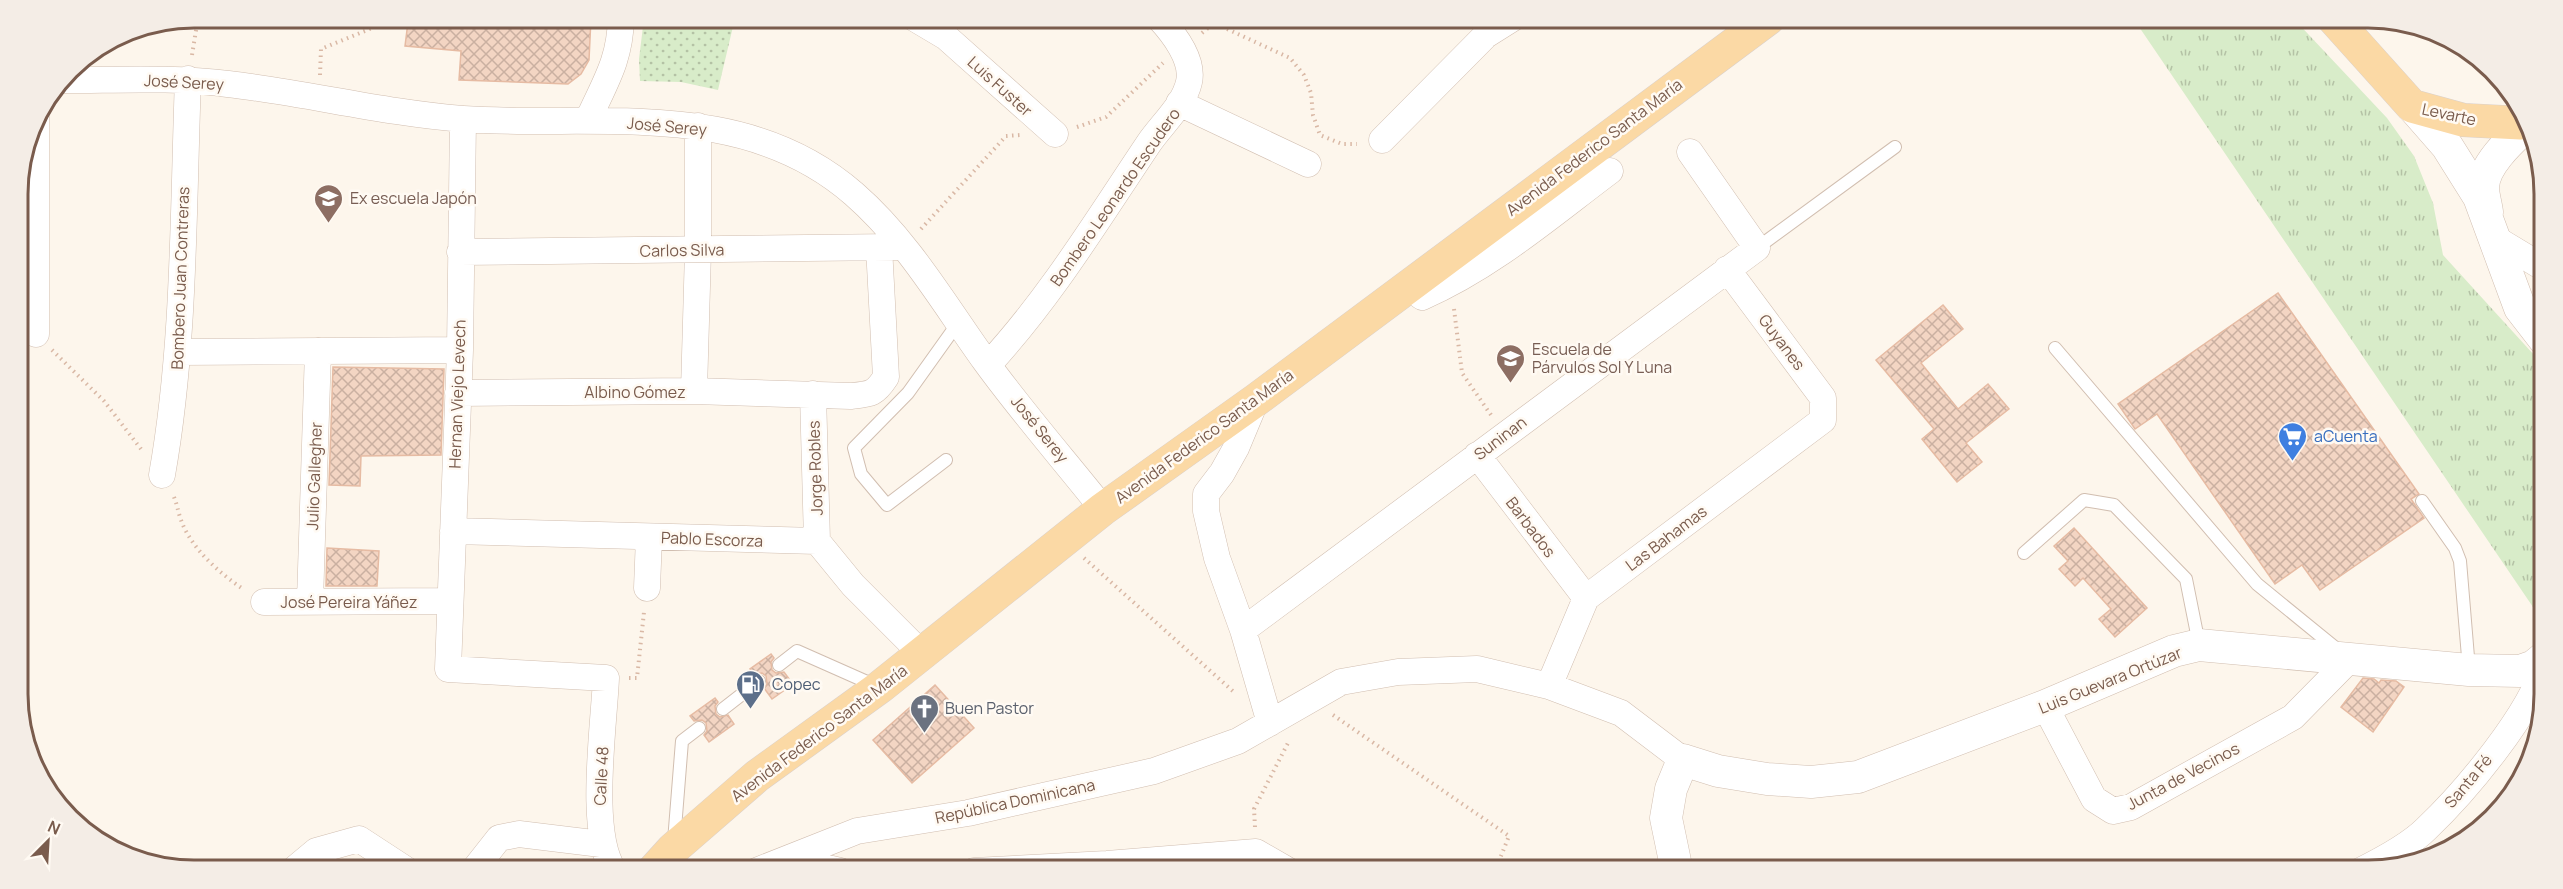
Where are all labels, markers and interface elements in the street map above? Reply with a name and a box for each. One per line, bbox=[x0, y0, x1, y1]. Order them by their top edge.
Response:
street label: Luis Fuster bbox=[963, 51, 1037, 121]
street label: José Serey bbox=[143, 69, 225, 95]
street label: Avenida Federico Santa María bbox=[1501, 73, 1687, 221]
street label: Levarte bbox=[2420, 98, 2478, 130]
street label: Bombero Leonardo Escudero bbox=[1045, 104, 1185, 290]
street label: José Serey bbox=[626, 112, 708, 141]
school or university icon: Ex escuela Japón bbox=[313, 182, 345, 224]
street label: Bombero Juan Contreras bbox=[166, 186, 194, 370]
place label: Ex escuela Japón bbox=[350, 187, 477, 209]
street label: Carlos Silva bbox=[639, 238, 725, 262]
street label: Guyanes bbox=[1754, 309, 1810, 375]
street label: Hernan Viejo Levech bbox=[443, 319, 471, 469]
place label: Escuela de Párvulos Sol Y Luna bbox=[1532, 338, 1672, 378]
school or university icon: Escuela de Párvulos Sol Y Luna bbox=[1495, 342, 1527, 384]
street label: Avenida Federico Santa María bbox=[1110, 364, 1298, 508]
street label: Albino Gómez bbox=[584, 381, 686, 403]
street label: José Serey bbox=[1006, 391, 1074, 468]
street label: Suninan bbox=[1469, 411, 1531, 465]
street label: Jorge Robles bbox=[802, 420, 828, 516]
supermarket icon: aCuenta bbox=[2277, 420, 2309, 462]
street label: Julio Gallegher bbox=[301, 421, 327, 530]
place label: aCuenta bbox=[2314, 425, 2378, 447]
street label: Barbados bbox=[1501, 492, 1561, 562]
street label: Las Bahamas bbox=[1621, 500, 1711, 576]
street label: Pablo Escorza bbox=[660, 526, 764, 552]
street label: José Pereira Yáñez bbox=[281, 591, 417, 613]
street label: Luis Guevara Ortúzar bbox=[2035, 641, 2185, 719]
street label: Avenida Federico Santa María bbox=[726, 659, 912, 807]
fuel station icon: Copec bbox=[735, 668, 767, 710]
place label: Copec bbox=[772, 673, 821, 695]
church icon: Buen Pastor bbox=[908, 692, 940, 734]
place label: Buen Pastor bbox=[945, 697, 1034, 719]
street label: Junta de Vecinos bbox=[2123, 737, 2243, 815]
street label: Calle 48 bbox=[588, 746, 614, 806]
street label: Santa Fé bbox=[2439, 749, 2497, 813]
street label: República Dominicana bbox=[933, 773, 1097, 829]
north arrow bbox=[18, 811, 78, 871]
text: N bbox=[44, 815, 64, 840]

